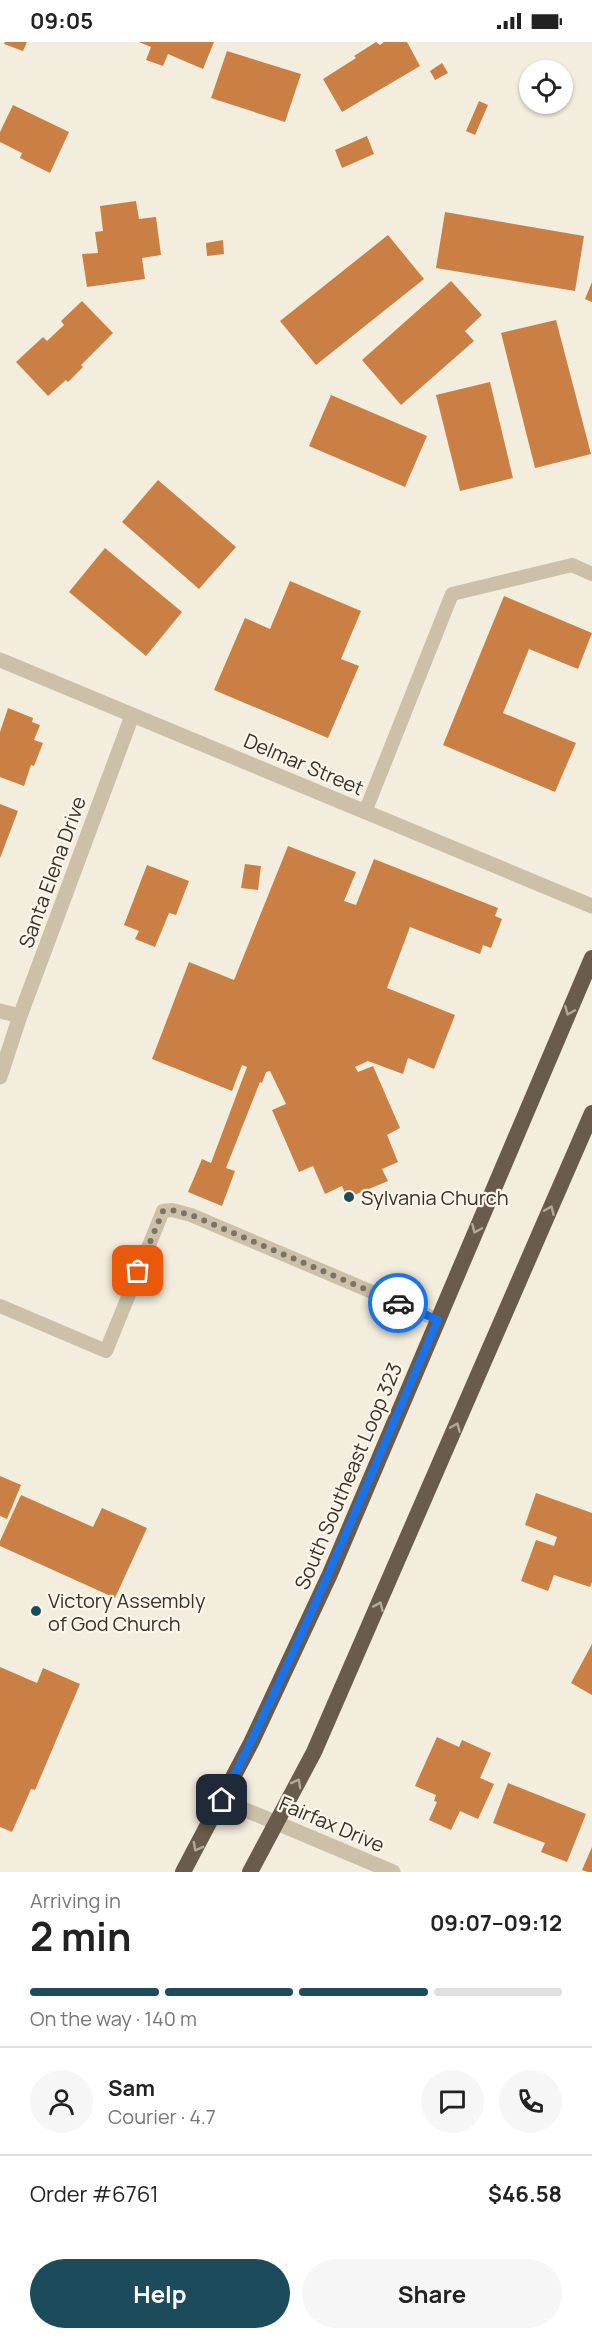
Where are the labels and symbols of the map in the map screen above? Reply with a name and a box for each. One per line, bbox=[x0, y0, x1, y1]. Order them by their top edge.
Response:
street label: Delmar Street bbox=[240, 727, 368, 801]
street label: Santa Elena Drive bbox=[12, 792, 92, 952]
one-way arrow bbox=[564, 1005, 576, 1016]
place label: Sylvania Church bbox=[361, 1184, 509, 1211]
marker: Sylvania Church bbox=[342, 1190, 356, 1204]
one-way arrow bbox=[543, 1205, 555, 1216]
one-way arrow bbox=[471, 1223, 483, 1234]
pin bbox=[112, 1245, 163, 1296]
courier bbox=[368, 1273, 428, 1333]
street label: South Southeast Loop 323 bbox=[288, 1358, 408, 1594]
one-way arrow bbox=[449, 1423, 461, 1434]
place label: Victory Assembly of God Church bbox=[48, 1587, 206, 1637]
one-way arrow bbox=[372, 1602, 384, 1613]
marker: Victory Assembly of God Church bbox=[29, 1604, 43, 1618]
pin bbox=[196, 1774, 247, 1825]
one-way arrow bbox=[290, 1779, 301, 1790]
street label: Fairfax Drive bbox=[275, 1790, 389, 1858]
one-way arrow bbox=[193, 1841, 204, 1851]

